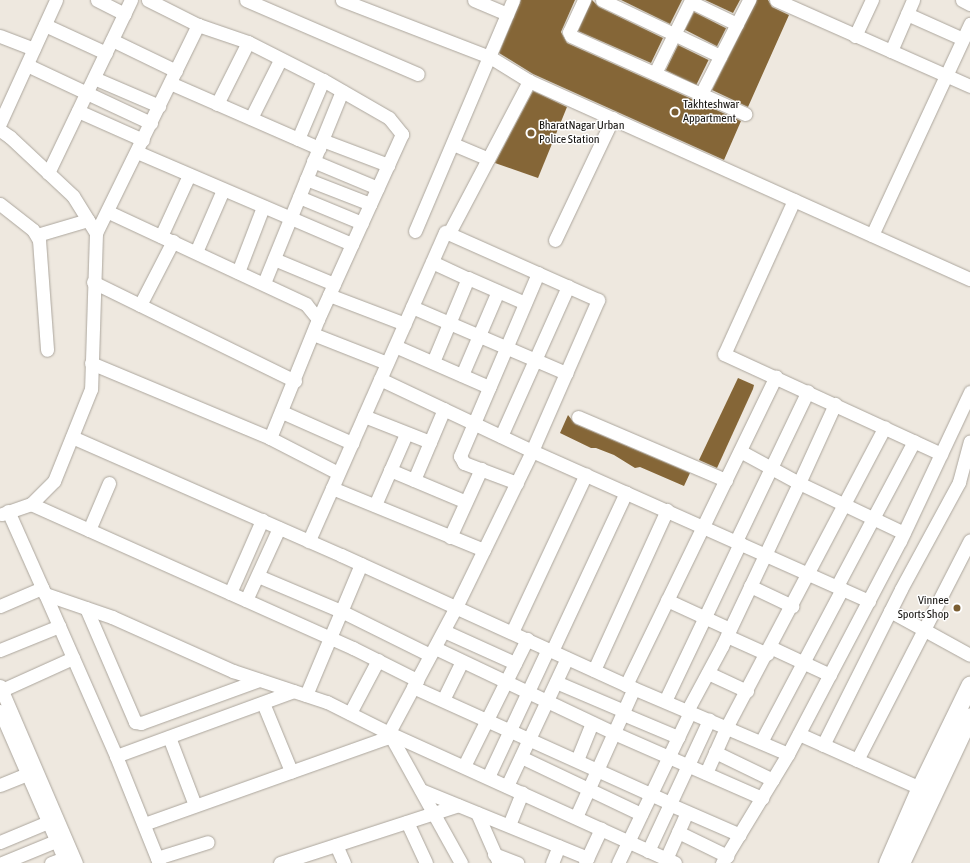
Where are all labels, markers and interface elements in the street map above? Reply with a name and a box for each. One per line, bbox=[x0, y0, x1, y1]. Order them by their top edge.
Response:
place label: Takhteshwar Appartment bbox=[683, 98, 739, 126]
marker: Takhteshwar Appartment bbox=[670, 107, 680, 117]
place label: BharatNagar Urban Police Station bbox=[539, 119, 624, 147]
marker: BharatNagar Urban Police Station bbox=[526, 128, 536, 138]
place label: Vinnee Sports Shop bbox=[898, 594, 949, 622]
marker: Vinnee Sports Shop bbox=[952, 603, 962, 613]

